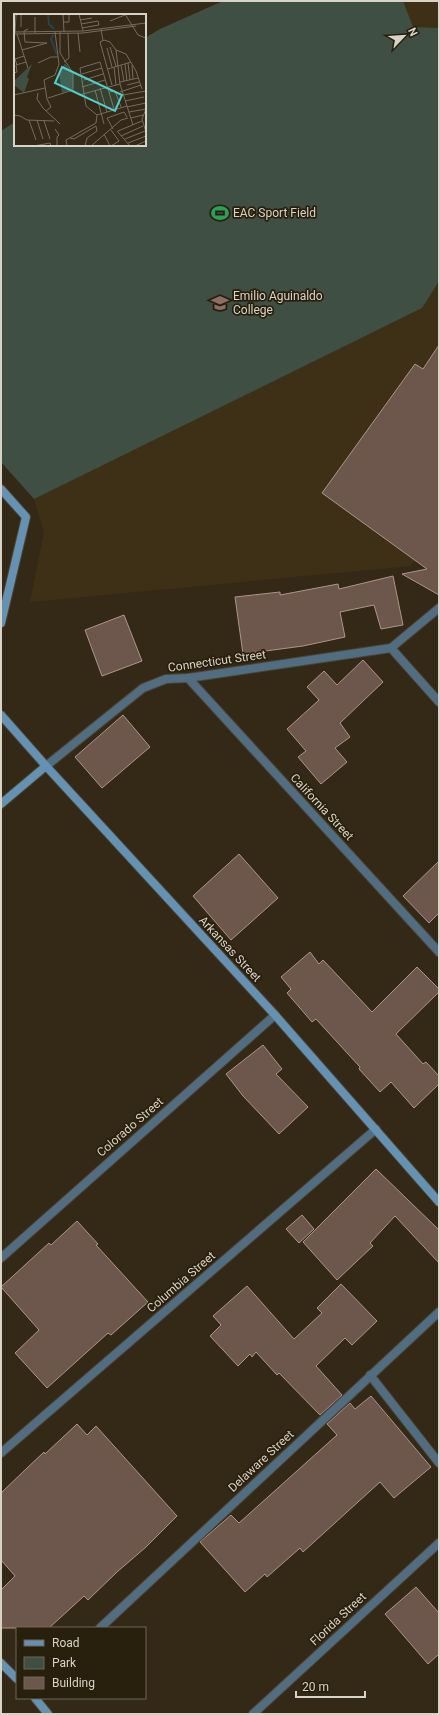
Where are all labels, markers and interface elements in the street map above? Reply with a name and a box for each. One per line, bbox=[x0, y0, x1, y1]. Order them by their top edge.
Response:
inset map bbox=[14, 14, 146, 146]
north arrow bbox=[384, 16, 424, 56]
text: N bbox=[405, 26, 420, 38]
sports icon: EAC Sport Field bbox=[210, 203, 230, 223]
place label: EAC Sport Field bbox=[233, 206, 316, 220]
place label: Emilio Aguinaldo College bbox=[233, 289, 323, 317]
school or university icon: Emilio Aguinaldo College bbox=[210, 293, 230, 313]
street label: Connecticut Street bbox=[167, 647, 267, 675]
street label: California Street bbox=[288, 771, 356, 843]
street label: Arkansas Street bbox=[196, 913, 264, 985]
street label: Colorado Street bbox=[94, 1094, 166, 1160]
street label: Columbia Street bbox=[144, 1249, 218, 1315]
street label: Delaware Street bbox=[225, 1427, 297, 1495]
street label: Florida Street bbox=[307, 1590, 369, 1648]
legend bbox=[16, 1627, 146, 1699]
text: Road bbox=[52, 1636, 80, 1650]
text: Park bbox=[52, 1656, 77, 1670]
scale bar bbox=[296, 1673, 365, 1699]
text: Building bbox=[52, 1676, 95, 1690]
text: 20 m bbox=[302, 1680, 329, 1694]

